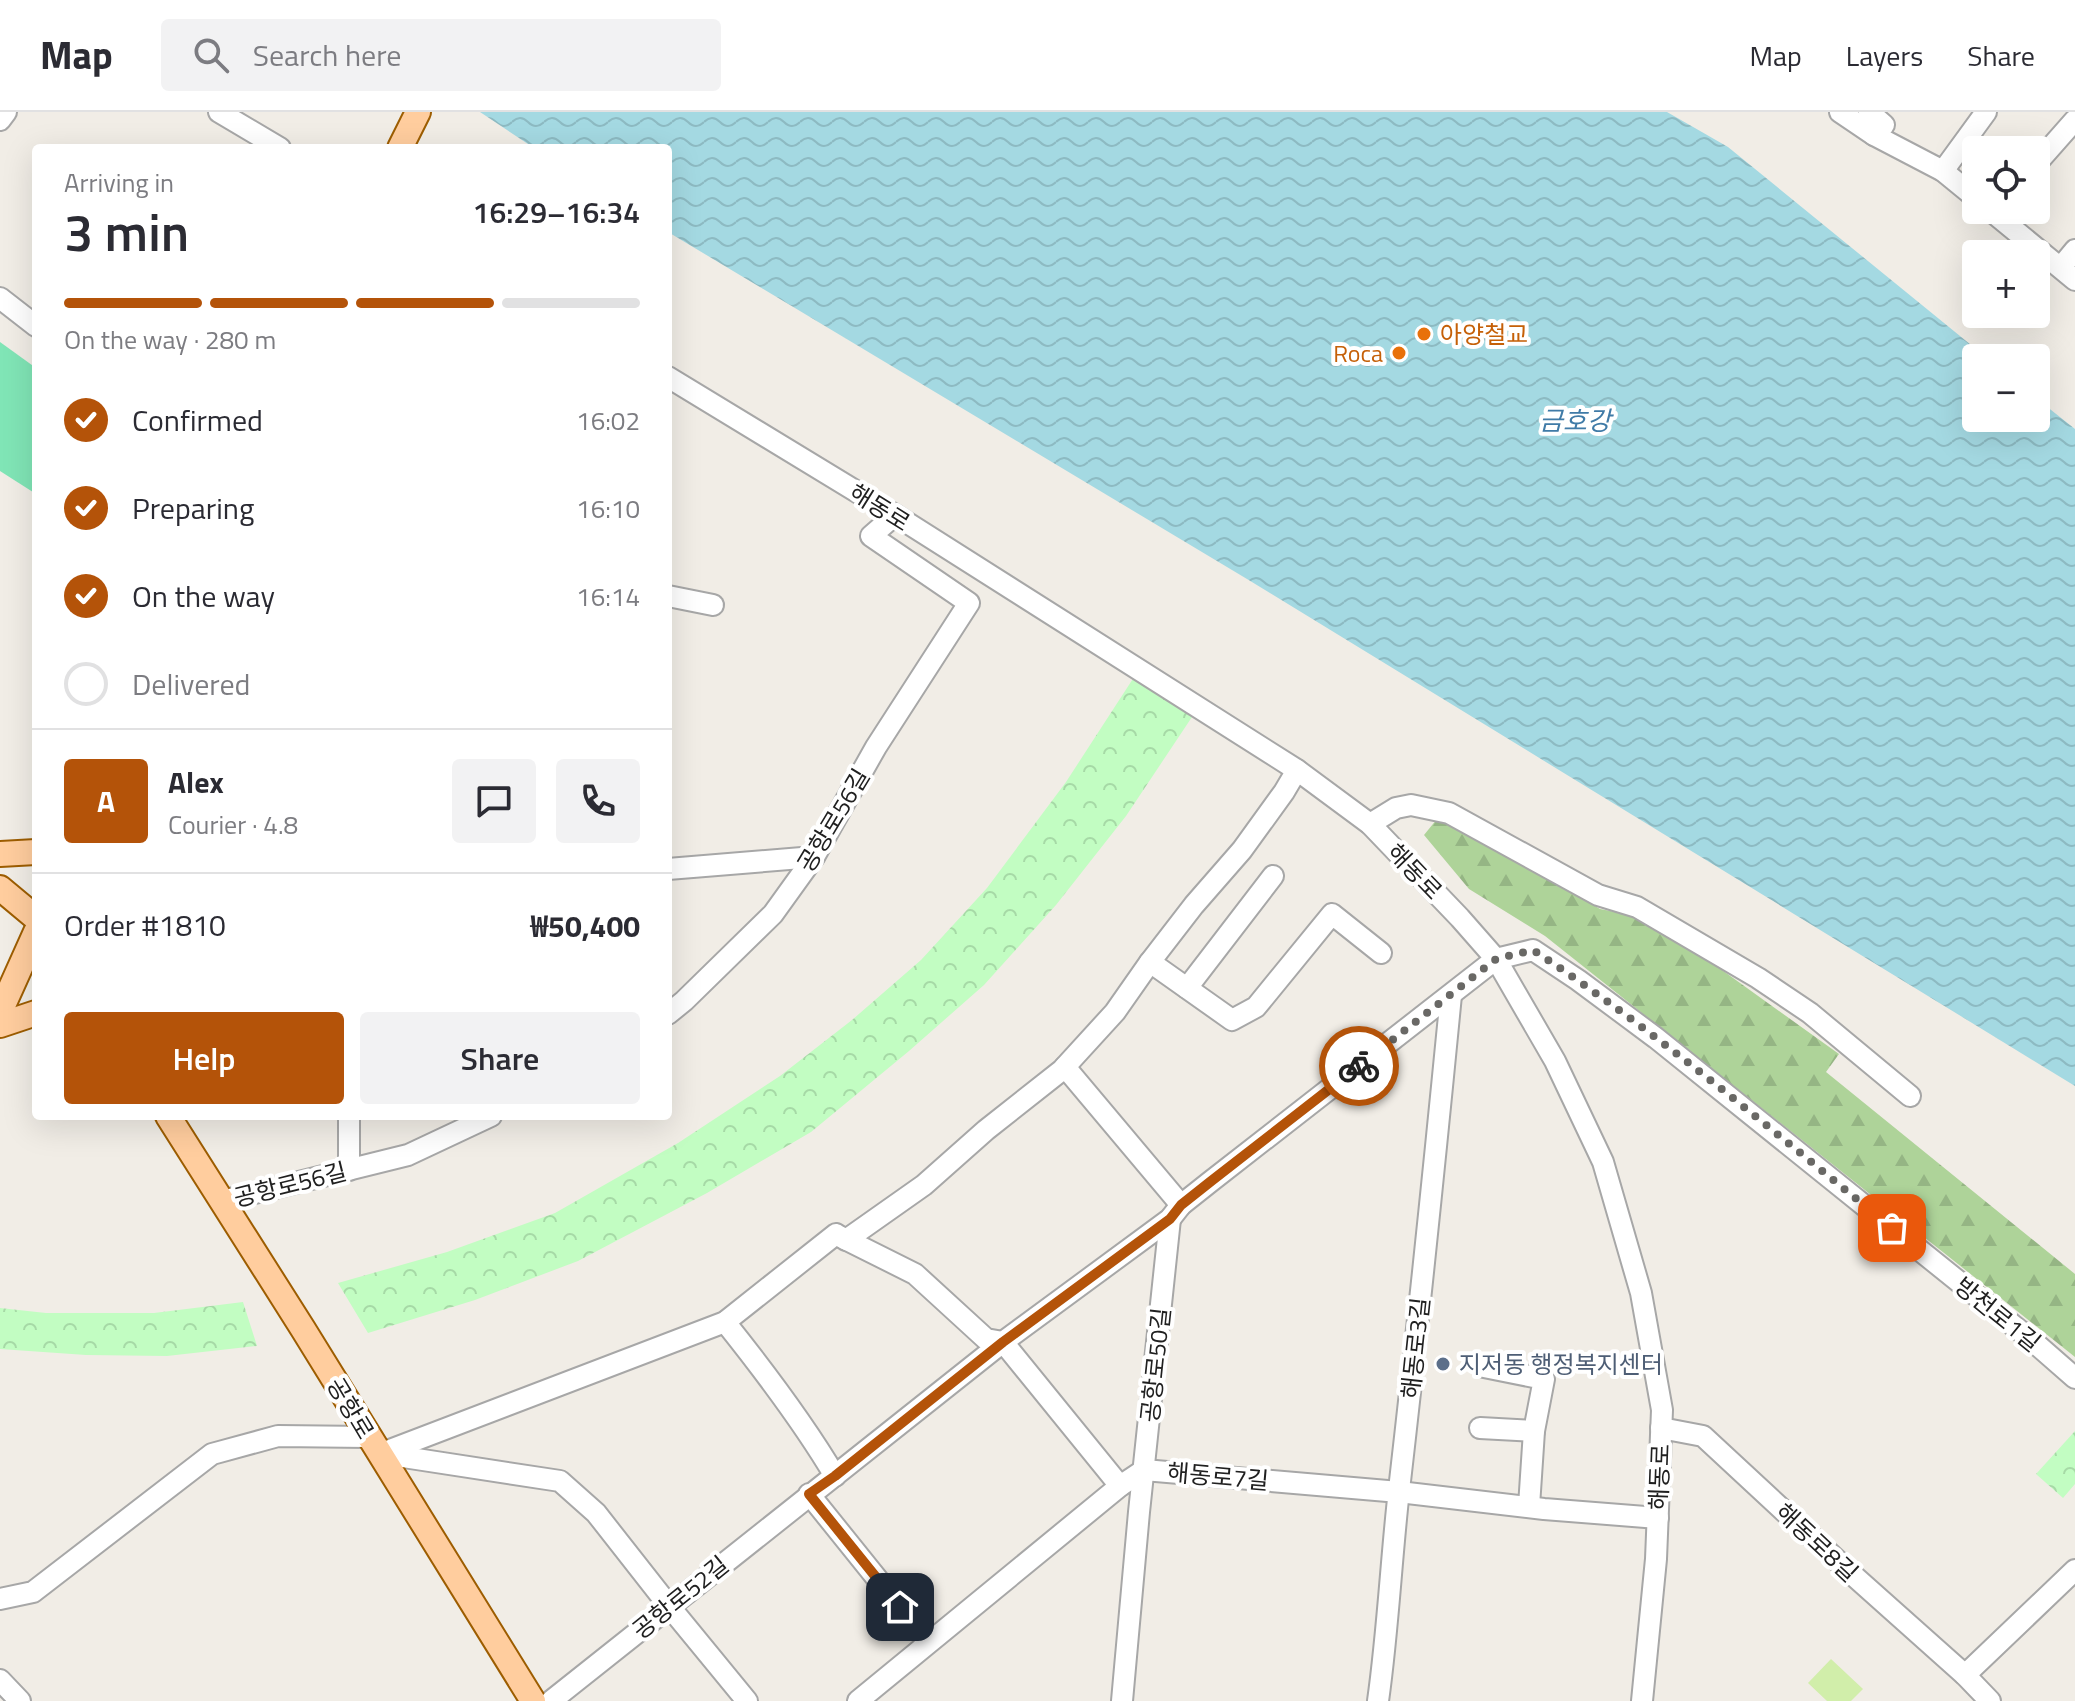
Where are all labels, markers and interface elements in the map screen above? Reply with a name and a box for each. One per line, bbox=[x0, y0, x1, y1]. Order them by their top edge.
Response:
search box bbox=[161, 19, 721, 91]
text: Map bbox=[40, 26, 113, 84]
text: Search here bbox=[253, 32, 402, 78]
icon: search bbox=[189, 33, 233, 77]
text: Map bbox=[1749, 34, 1802, 77]
text: Layers bbox=[1846, 34, 1923, 77]
text: Share bbox=[1967, 34, 2035, 77]
map controls bbox=[1962, 136, 2050, 432]
button: locate bbox=[1962, 136, 2050, 224]
text: Arriving in bbox=[64, 163, 174, 202]
text: 16:29–16:34 bbox=[473, 189, 640, 235]
text: 3 min bbox=[64, 192, 189, 271]
button: + bbox=[1962, 240, 2050, 328]
place label: 아양철교 bbox=[1440, 316, 1528, 352]
text: On the way · 280 m bbox=[64, 320, 276, 359]
marker: 아양철교 bbox=[1415, 325, 1433, 343]
place label: Roca bbox=[1333, 335, 1383, 371]
marker: Roca bbox=[1390, 344, 1408, 362]
button: − bbox=[1962, 344, 2050, 432]
text: Confirmed bbox=[132, 397, 263, 443]
icon: check bbox=[64, 398, 108, 442]
text: 16:02 bbox=[576, 401, 640, 440]
water label: 금호강 bbox=[1539, 401, 1614, 440]
street label: 해동로 bbox=[842, 474, 918, 540]
text: Preparing bbox=[132, 485, 254, 531]
icon: check bbox=[64, 486, 108, 530]
text: 16:10 bbox=[576, 489, 640, 528]
text: On the way bbox=[132, 573, 275, 619]
icon: check bbox=[64, 574, 108, 618]
text: 16:14 bbox=[576, 577, 640, 616]
text: Delivered bbox=[132, 661, 250, 707]
text: Alex bbox=[168, 759, 224, 805]
button: chat bbox=[452, 759, 536, 843]
button: phone bbox=[556, 759, 640, 843]
street label: 공항로56길 bbox=[788, 761, 878, 879]
text: A bbox=[97, 778, 115, 824]
text: Courier · 4.8 bbox=[168, 805, 298, 844]
street label: 해동로 bbox=[1379, 835, 1451, 907]
text: Order #1810 bbox=[64, 902, 226, 948]
text: ₩50,400 bbox=[530, 903, 640, 949]
button: Help bbox=[64, 1012, 344, 1104]
button: Share bbox=[360, 1012, 640, 1104]
courier bbox=[1319, 1026, 1399, 1106]
icon: bike bbox=[1337, 1044, 1381, 1088]
street label: 공항로56길 bbox=[230, 1153, 350, 1215]
pin bbox=[1858, 1194, 1926, 1262]
icon: bag bbox=[1870, 1206, 1914, 1250]
street label: 방천로1길 bbox=[1947, 1268, 2049, 1360]
street label: 해동로3길 bbox=[1392, 1296, 1438, 1400]
street label: 공항로50길 bbox=[1131, 1306, 1179, 1424]
place label: 지저동 행정복지센터 bbox=[1459, 1346, 1663, 1382]
marker: 지저동 행정복지센터 bbox=[1434, 1355, 1452, 1373]
street label: 공항로 bbox=[319, 1370, 383, 1446]
street label: 해동로 bbox=[1640, 1443, 1678, 1511]
street label: 해동로7길 bbox=[1166, 1454, 1270, 1498]
street label: 해동로8길 bbox=[1768, 1494, 1866, 1590]
street label: 공항로52길 bbox=[624, 1547, 736, 1647]
pin bbox=[866, 1573, 934, 1641]
icon: home bbox=[878, 1585, 922, 1629]

